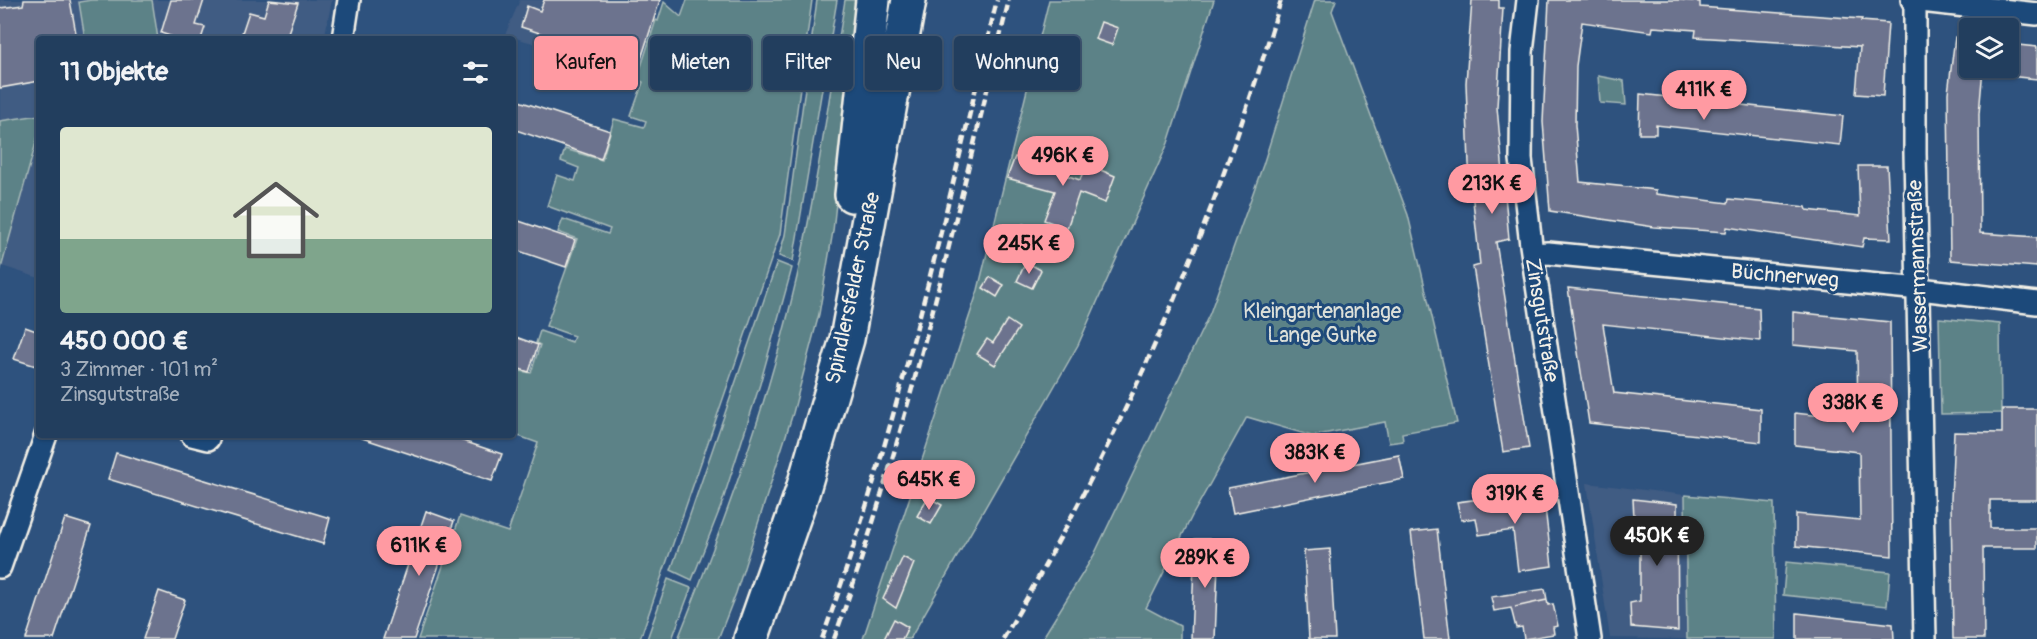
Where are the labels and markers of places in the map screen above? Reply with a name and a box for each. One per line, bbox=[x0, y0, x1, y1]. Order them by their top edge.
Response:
pin: 411K € bbox=[1655, 70, 1753, 121]
pin: 496K € bbox=[1014, 136, 1112, 187]
pin: 213K € bbox=[1443, 164, 1541, 215]
pin: 245K € bbox=[980, 224, 1078, 275]
pin: 338K € bbox=[1804, 383, 1902, 434]
pin: 383K € bbox=[1266, 433, 1364, 484]
pin: 645K € bbox=[880, 460, 978, 511]
pin: 319K € bbox=[1466, 474, 1564, 525]
pin: 450K € bbox=[1608, 516, 1706, 567]
pin: 611K € bbox=[370, 526, 468, 577]
pin: 289K € bbox=[1156, 538, 1254, 589]

